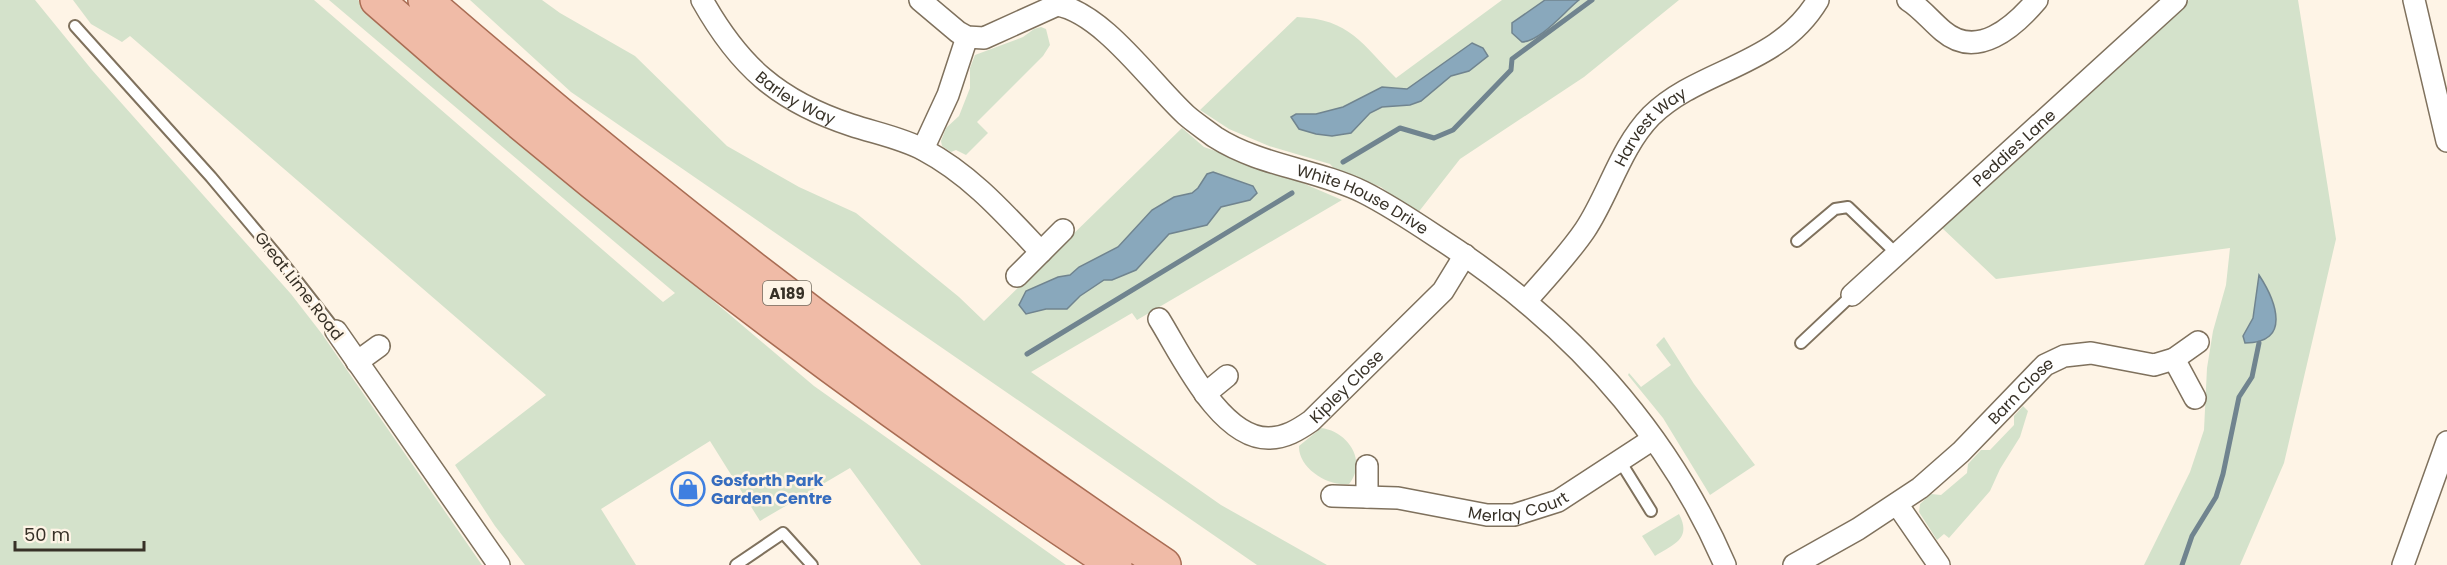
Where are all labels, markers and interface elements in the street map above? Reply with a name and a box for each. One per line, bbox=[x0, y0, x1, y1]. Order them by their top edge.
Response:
street label: Barley Way bbox=[751, 65, 839, 130]
street label: Harvest Way bbox=[1608, 81, 1690, 170]
street label: Peddies Lane bbox=[1967, 104, 2061, 191]
street label: White House Drive bbox=[1294, 158, 1433, 240]
street label: Great Lime Road bbox=[249, 227, 349, 345]
road number: A189 bbox=[763, 281, 811, 305]
street label: Kipley Close bbox=[1304, 344, 1389, 428]
street label: Barn Close bbox=[1982, 351, 2057, 429]
place label: Gosforth Park Garden Centre bbox=[711, 469, 832, 510]
shop icon: Gosforth Park Garden Centre bbox=[670, 471, 706, 507]
street label: Merlay Court bbox=[1466, 486, 1573, 527]
scale bar bbox=[15, 514, 144, 552]
text: 50 m bbox=[24, 522, 70, 547]

